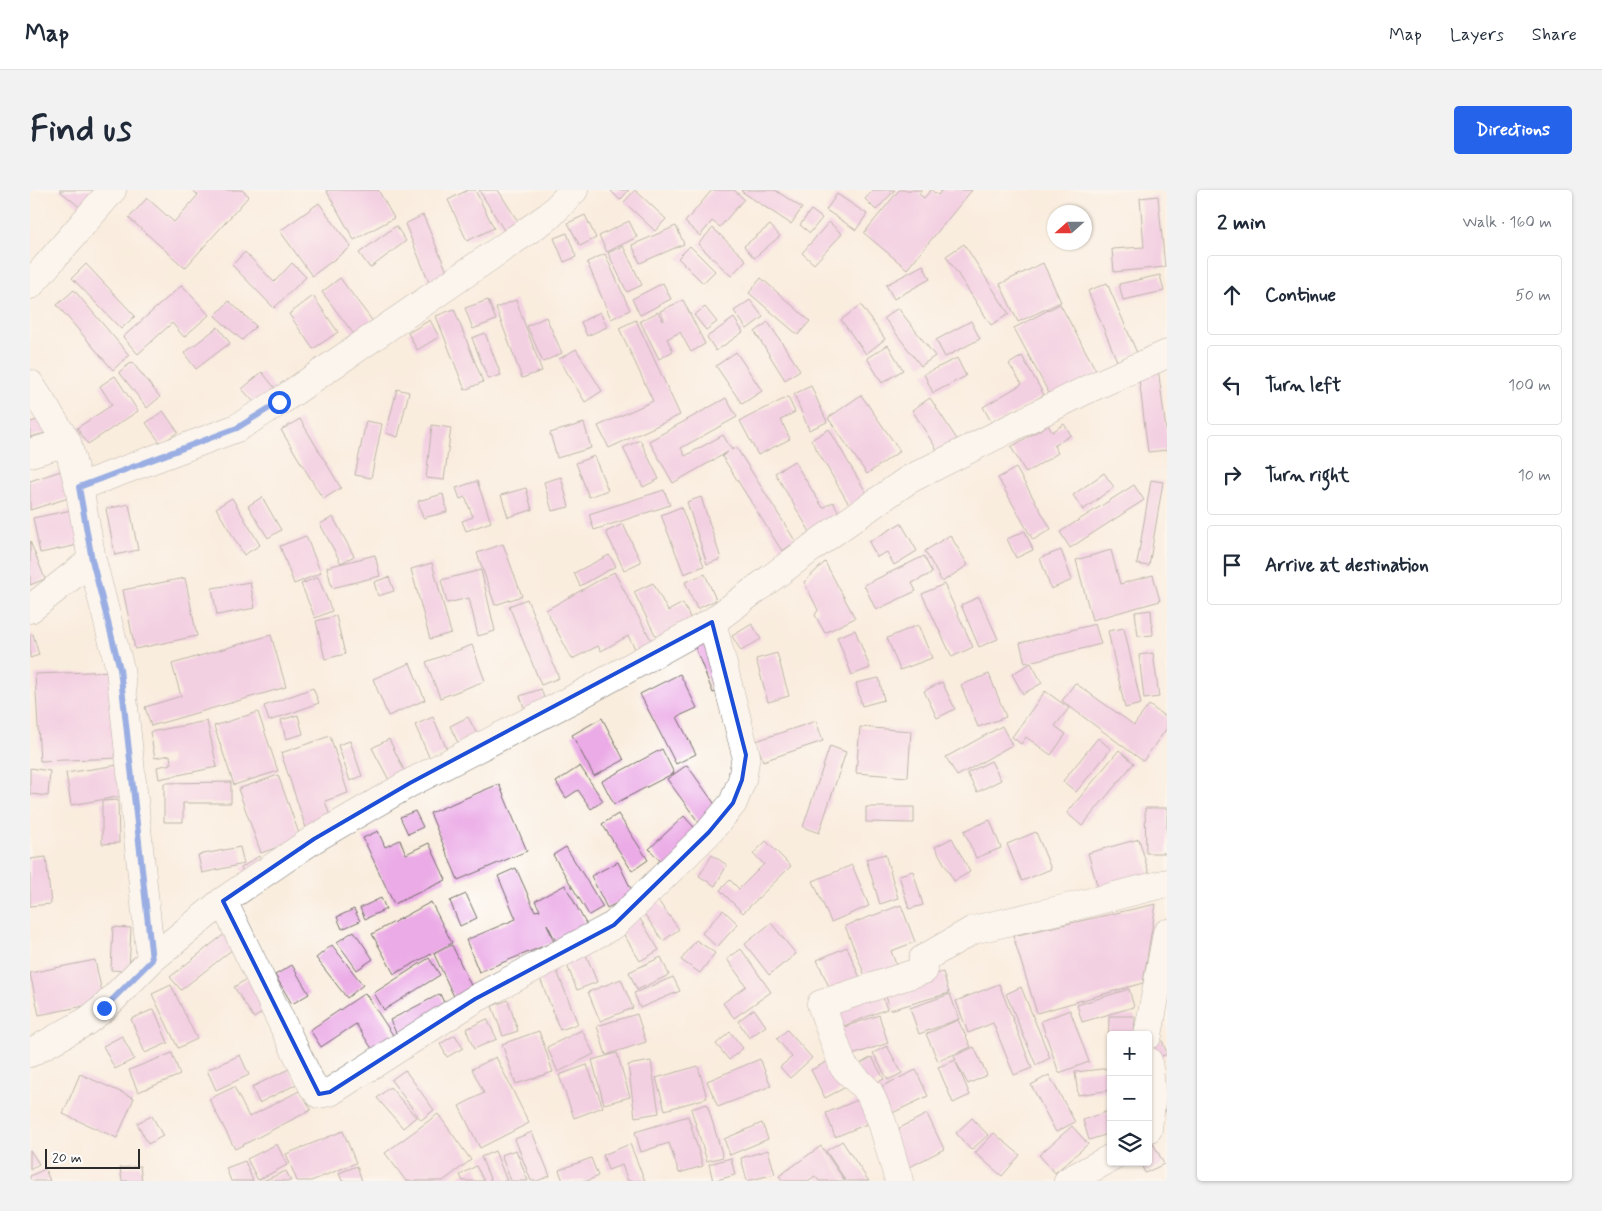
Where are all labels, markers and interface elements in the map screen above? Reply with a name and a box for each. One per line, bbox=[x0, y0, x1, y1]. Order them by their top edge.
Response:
text: Map bbox=[25, 19, 69, 50]
text: Map bbox=[1389, 23, 1422, 47]
text: Layers bbox=[1450, 23, 1504, 47]
text: Share bbox=[1532, 23, 1577, 47]
button: Directions bbox=[1454, 106, 1572, 154]
text: Find us bbox=[30, 107, 132, 153]
north arrow bbox=[1047, 205, 1092, 250]
text: 2 min bbox=[1217, 209, 1266, 237]
text: Walk · 160 m bbox=[1462, 212, 1552, 233]
icon: ahead bbox=[1218, 281, 1246, 309]
text: Continue bbox=[1265, 283, 1336, 308]
text: 50 m bbox=[1515, 285, 1551, 306]
icon: left bbox=[1218, 371, 1246, 399]
text: Turn left bbox=[1265, 373, 1341, 398]
text: 100 m bbox=[1508, 375, 1551, 396]
route start bbox=[268, 391, 291, 414]
icon: right bbox=[1218, 461, 1246, 489]
text: Turn right bbox=[1265, 463, 1349, 488]
text: 10 m bbox=[1518, 465, 1551, 486]
icon: arrive bbox=[1218, 551, 1246, 579]
text: Arrive at destination bbox=[1265, 553, 1429, 578]
route end bbox=[93, 997, 116, 1020]
map controls bbox=[1107, 1031, 1152, 1166]
button: + bbox=[1107, 1031, 1152, 1076]
button: − bbox=[1107, 1076, 1152, 1121]
button: layers bbox=[1107, 1121, 1152, 1166]
scale bar bbox=[45, 1146, 140, 1169]
text: 20 m bbox=[52, 1149, 82, 1167]

